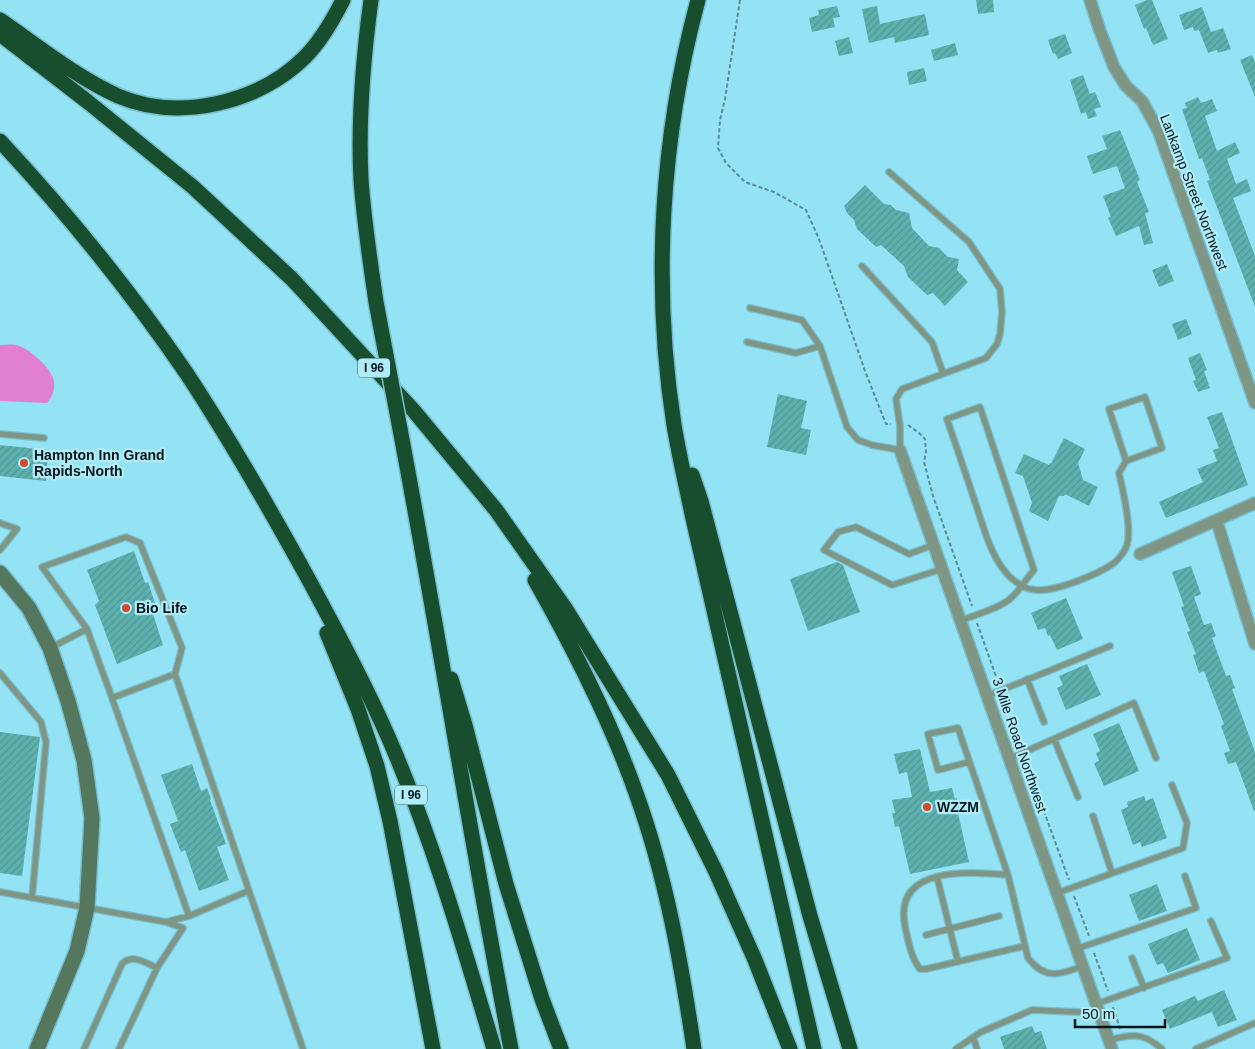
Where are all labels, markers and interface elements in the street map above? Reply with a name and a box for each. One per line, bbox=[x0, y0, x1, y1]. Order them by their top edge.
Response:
street label: Lankamp Street Northwest bbox=[1157, 112, 1231, 272]
road number: I 96 bbox=[358, 358, 390, 378]
place label: Hampton Inn Grand Rapids-North bbox=[34, 447, 165, 479]
marker: Hampton Inn Grand Rapids-North bbox=[18, 457, 30, 469]
place label: Bio Life bbox=[136, 600, 188, 616]
marker: Bio Life bbox=[120, 602, 132, 614]
street label: 3 Mile Road Northwest bbox=[989, 675, 1051, 815]
road number: I 96 bbox=[395, 786, 427, 804]
place label: WZZM bbox=[937, 799, 979, 815]
marker: WZZM bbox=[921, 801, 933, 813]
scale bar bbox=[1075, 996, 1165, 1028]
text: 50 m bbox=[1082, 1005, 1115, 1022]

